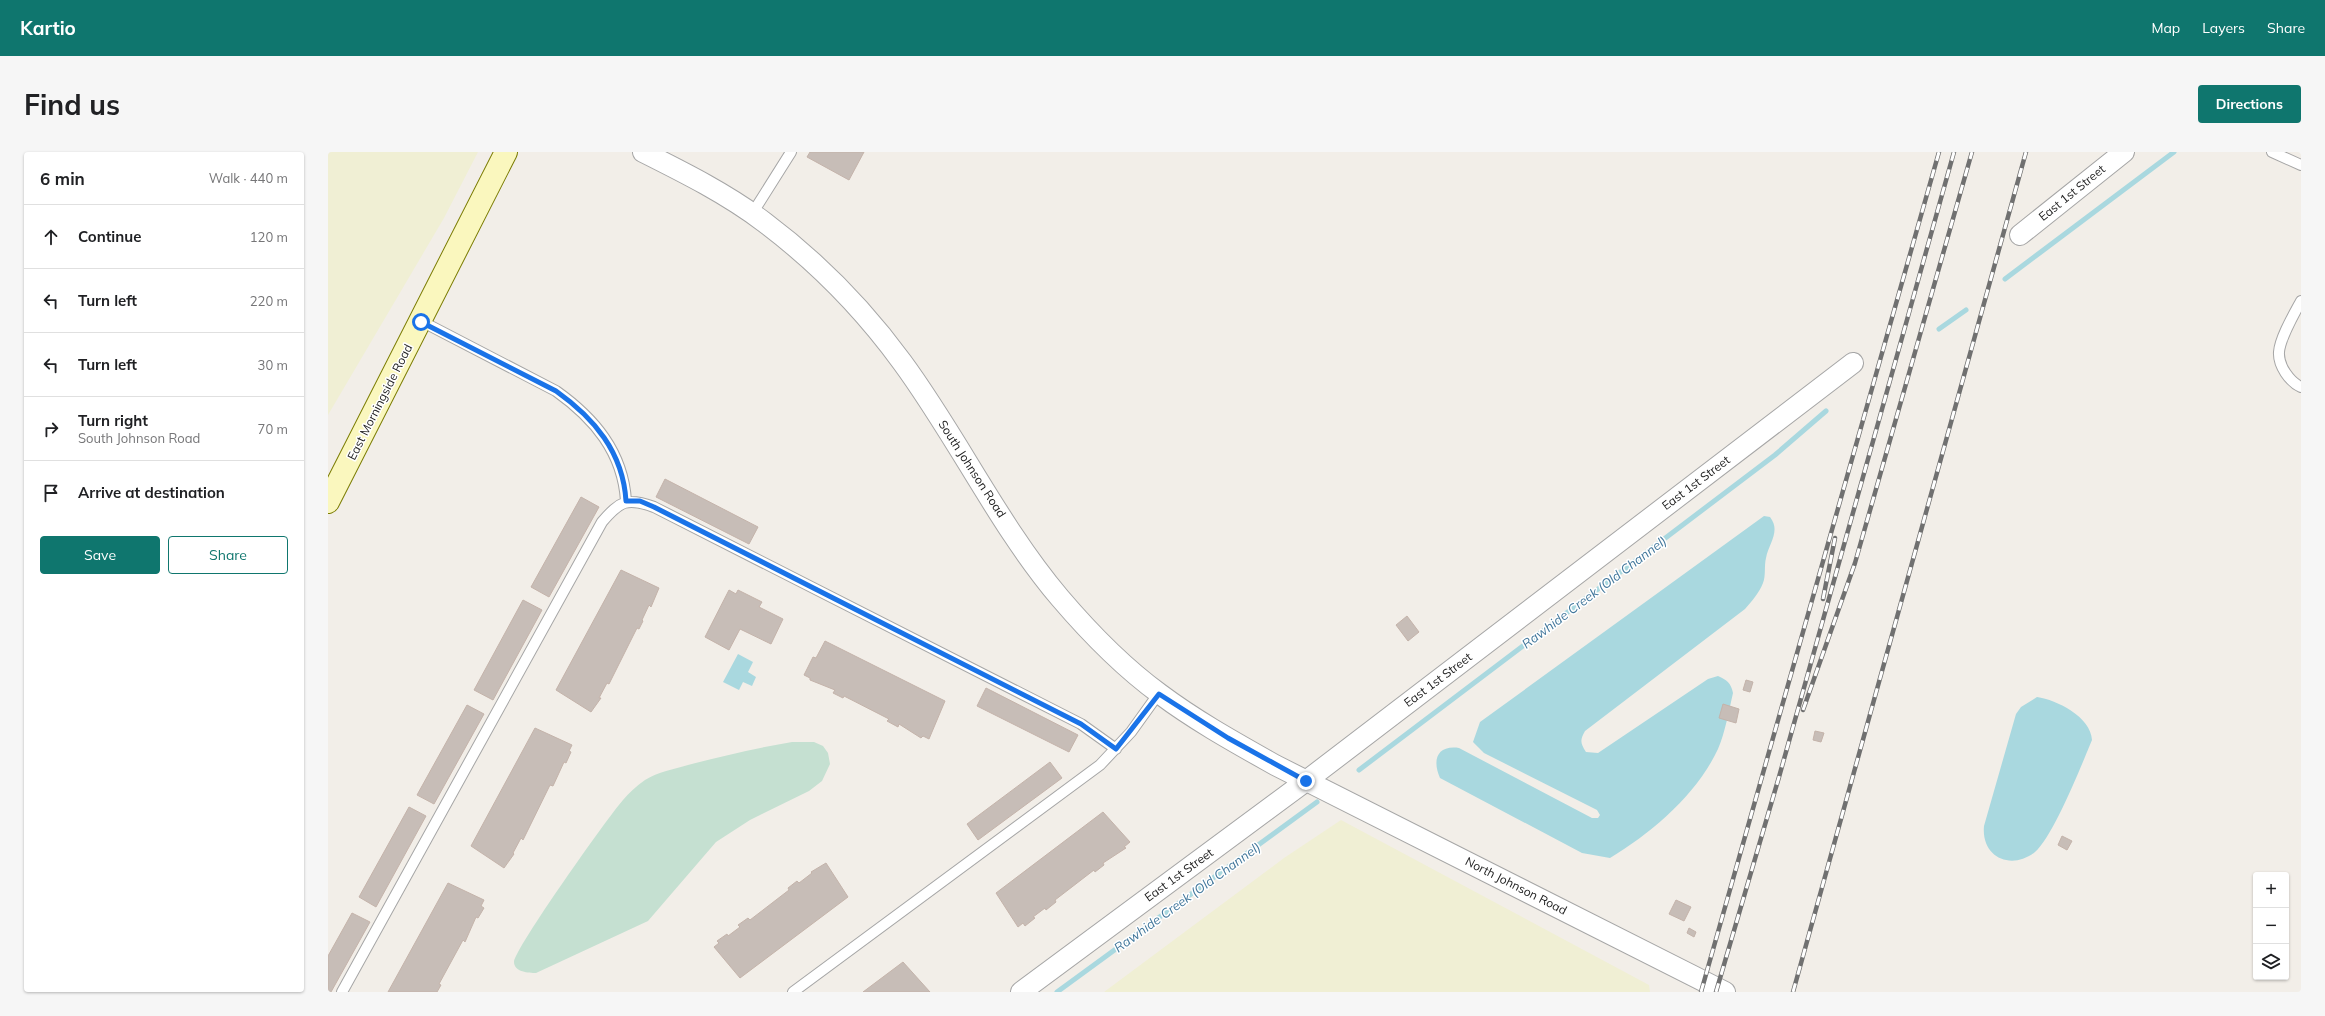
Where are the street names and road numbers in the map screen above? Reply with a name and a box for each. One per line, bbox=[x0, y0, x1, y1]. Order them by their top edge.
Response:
street label: East 1st Street bbox=[2035, 161, 2108, 224]
street label: East Morningside Road bbox=[344, 341, 415, 462]
street label: South Johnson Road bbox=[935, 417, 1009, 520]
street label: East 1st Street bbox=[1659, 452, 1733, 513]
street label: East 1st Street bbox=[1401, 649, 1475, 710]
street label: East 1st Street bbox=[1142, 845, 1216, 904]
street label: North Johnson Road bbox=[1463, 853, 1570, 918]

